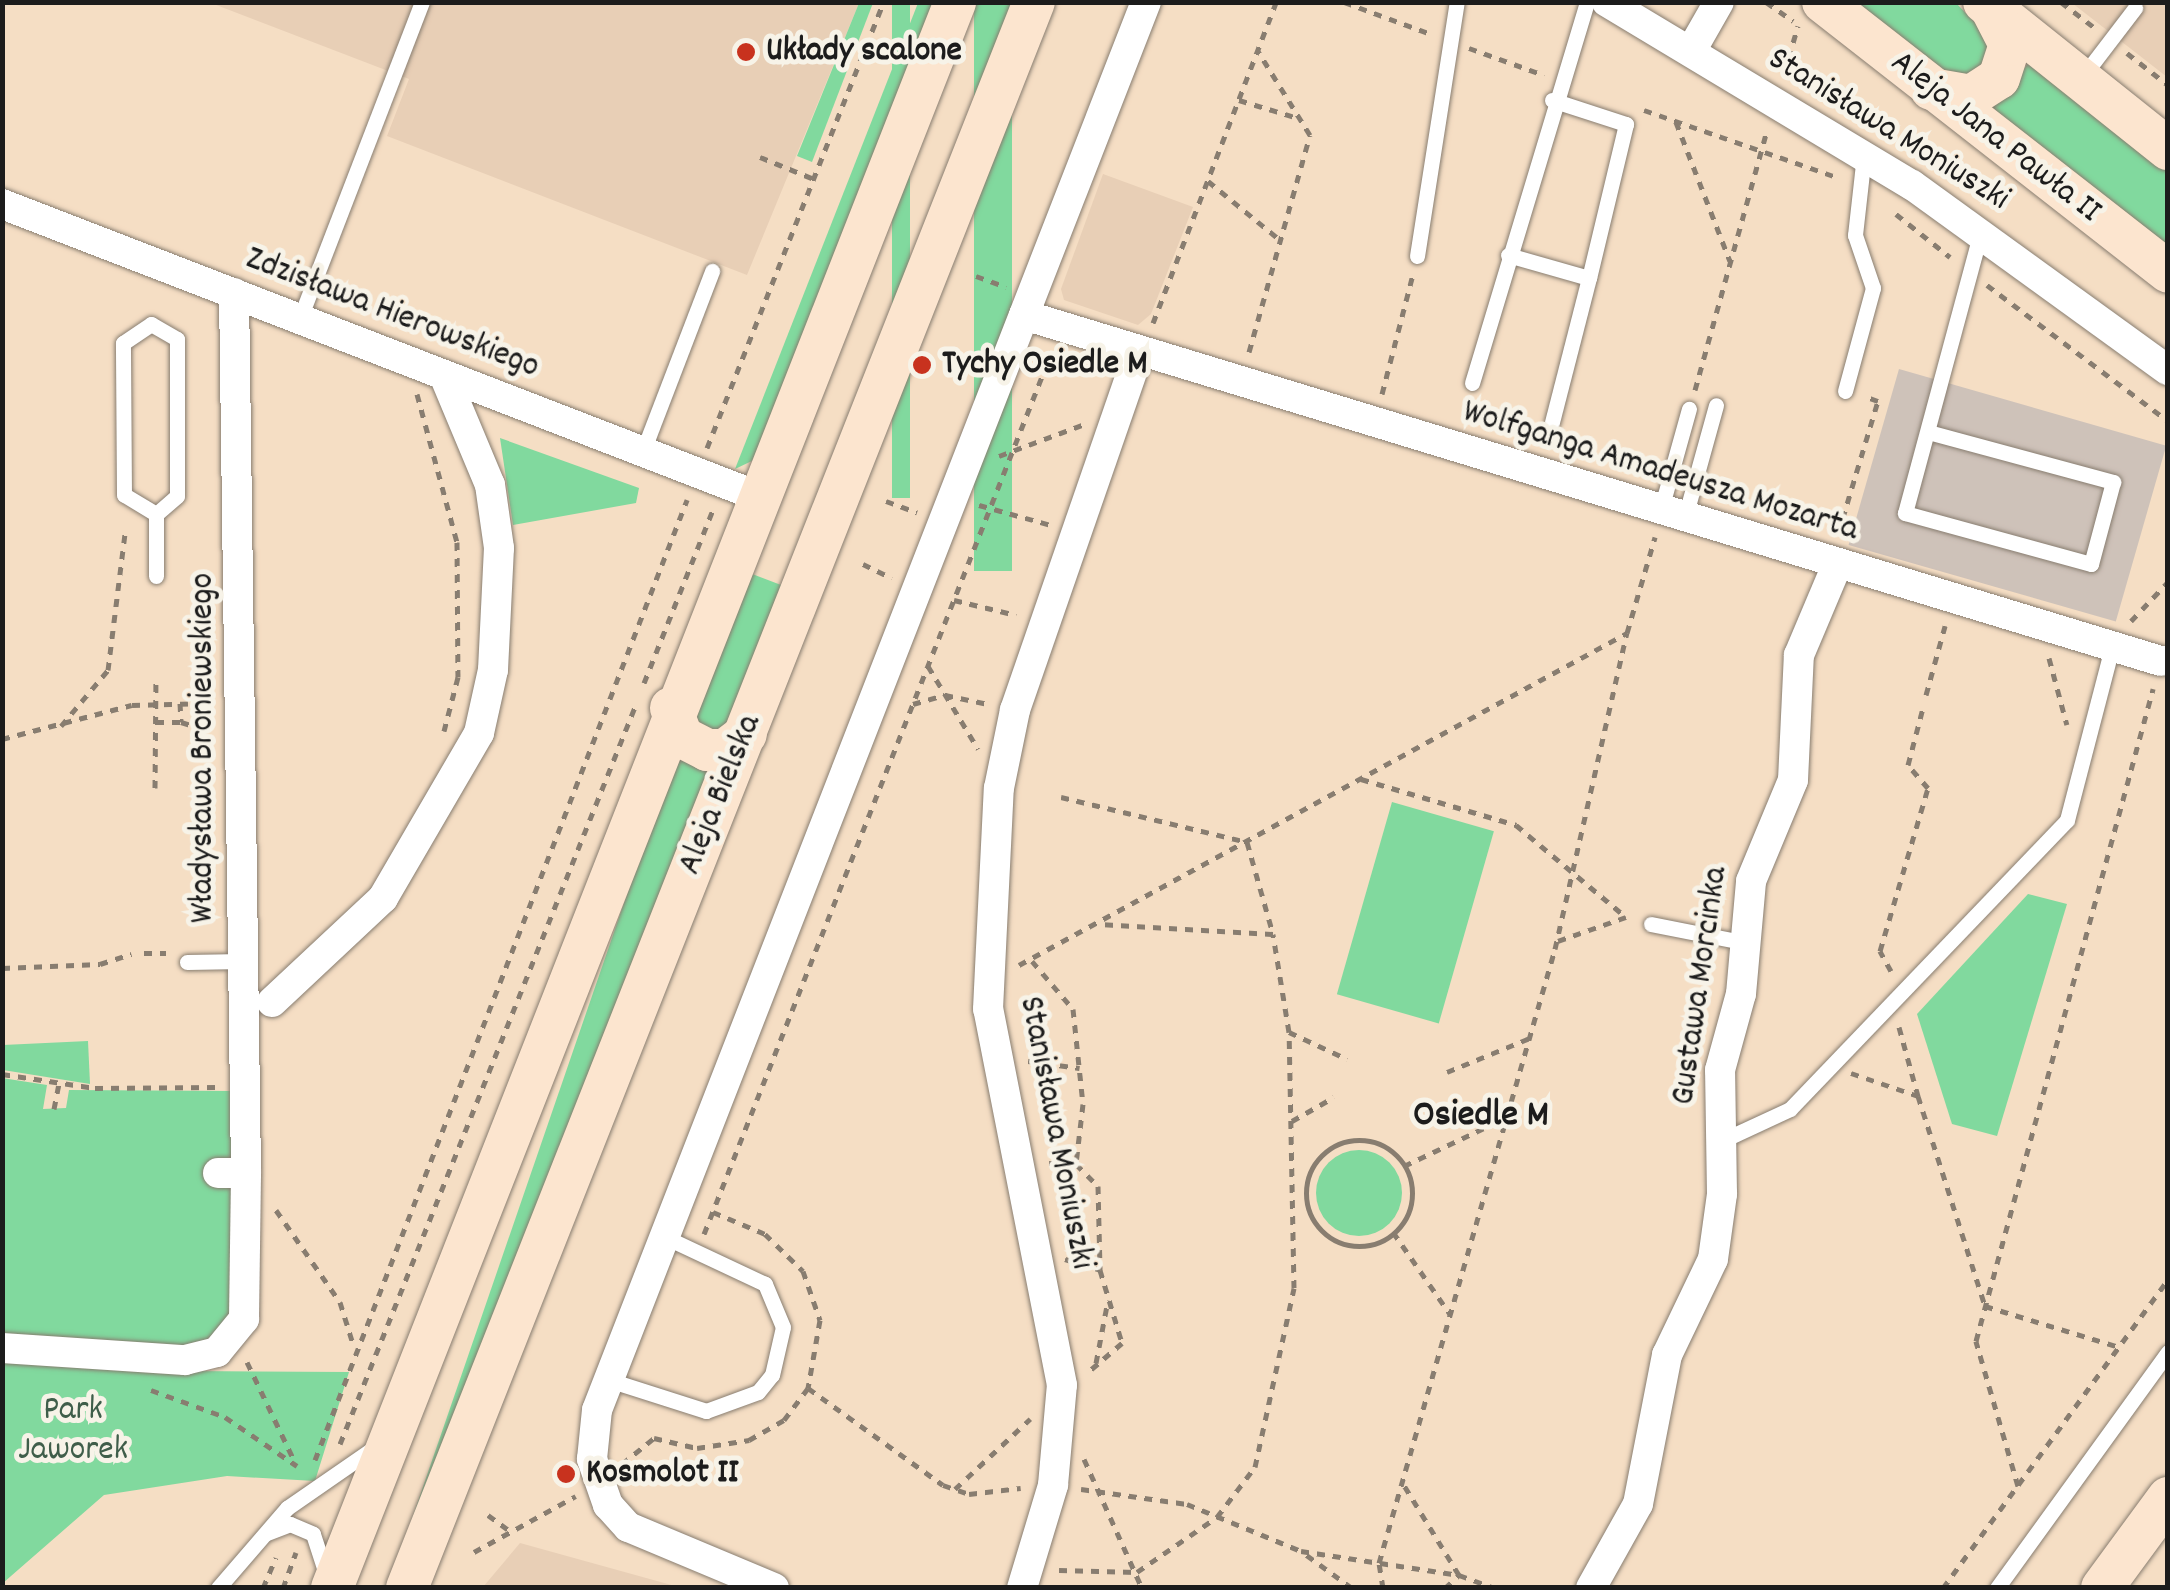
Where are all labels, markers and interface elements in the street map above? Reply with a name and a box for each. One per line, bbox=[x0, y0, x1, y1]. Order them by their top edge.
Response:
place label: Układy scalone bbox=[766, 31, 962, 73]
street label: Stanisława Moniuszki bbox=[1759, 39, 2017, 221]
marker: Układy scalone bbox=[735, 41, 757, 63]
street label: Aleja Jana Pawła II bbox=[1881, 43, 2109, 233]
street label: Zdzisława Hierowskiego bbox=[239, 239, 545, 389]
place label: Tychy Osiedle M bbox=[942, 344, 1148, 386]
marker: Tychy Osiedle M bbox=[911, 354, 933, 376]
street label: Wolfganga Amadeusza Mozarta bbox=[1457, 392, 1863, 552]
street label: Władysława Broniewskiego bbox=[183, 573, 225, 923]
street label: Aleja Bielska bbox=[670, 709, 772, 881]
street label: Gustawa Morcinka bbox=[1663, 864, 1739, 1108]
street label: Stanisława Moniuszki bbox=[1008, 993, 1102, 1273]
district label: Osiedle M bbox=[1413, 1094, 1549, 1140]
park label: Park Jaworek bbox=[18, 1390, 128, 1472]
place label: Kosmolot II bbox=[586, 1453, 739, 1495]
marker: Kosmolot II bbox=[555, 1463, 577, 1485]

